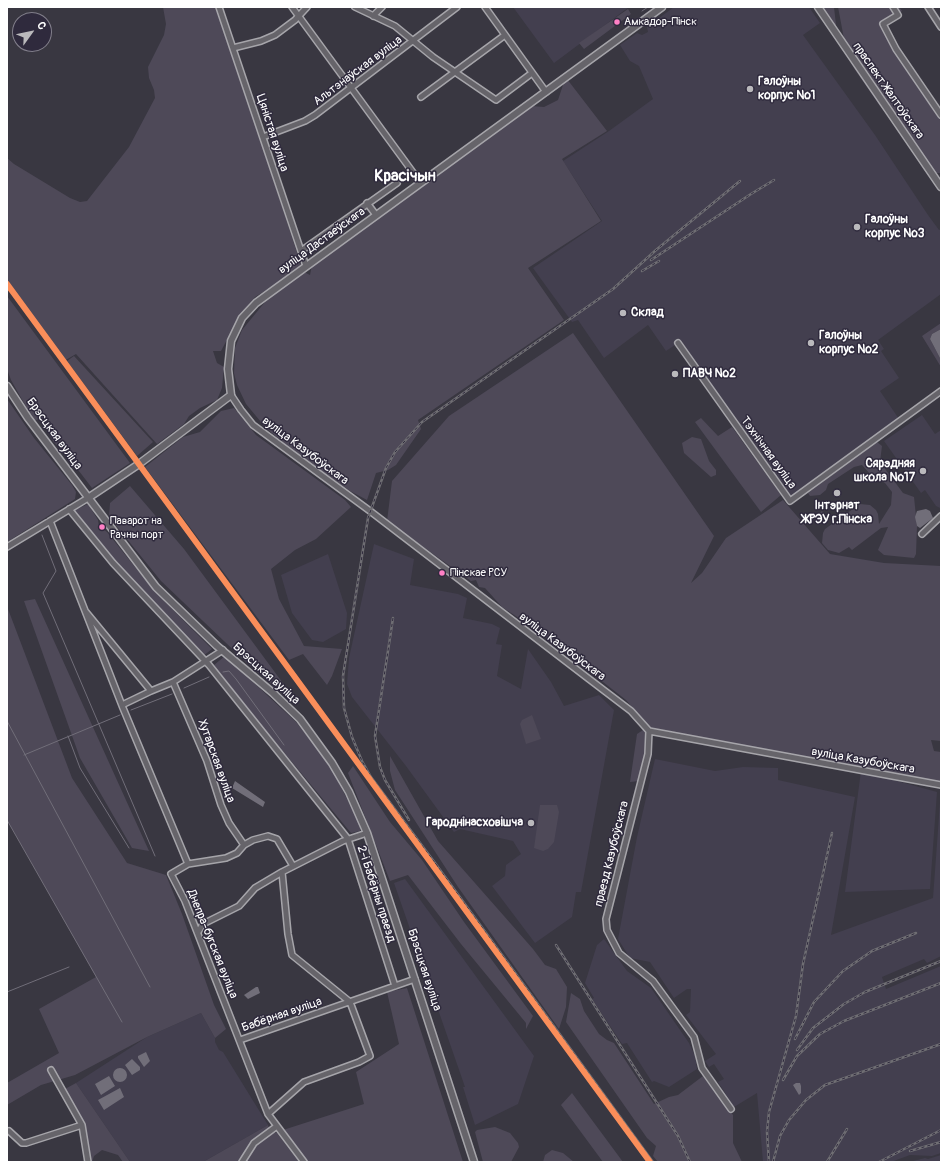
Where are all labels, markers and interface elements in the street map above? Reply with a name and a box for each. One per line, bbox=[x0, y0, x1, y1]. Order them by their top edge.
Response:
north arrow bbox=[12, 12, 52, 52]
place label: Амкадор-Пінск bbox=[624, 15, 697, 29]
marker: Амкадор-Пінск bbox=[612, 17, 622, 27]
text: С bbox=[34, 19, 49, 32]
street label: Альтэнаўская вуліца bbox=[311, 33, 405, 109]
street label: праспект Жалтоўскага bbox=[849, 40, 927, 142]
place label: Галоўны корпус №1 bbox=[758, 75, 815, 103]
marker: Галоўны корпус №1 bbox=[745, 84, 755, 94]
street label: Цяністая вуліца bbox=[253, 92, 291, 174]
district label: Красічын bbox=[374, 167, 436, 187]
street label: вуліца Дастаеўскага bbox=[276, 205, 368, 277]
place label: Галоўны корпус №3 bbox=[865, 213, 924, 241]
marker: Галоўны корпус №3 bbox=[852, 222, 862, 232]
place label: Склад bbox=[631, 306, 664, 320]
marker: Склад bbox=[618, 308, 628, 318]
place label: Галоўны корпус №2 bbox=[819, 329, 878, 357]
marker: Галоўны корпус №2 bbox=[806, 338, 816, 348]
place label: ПАВЧ №2 bbox=[683, 367, 736, 381]
marker: ПАВЧ №2 bbox=[670, 369, 680, 379]
street label: Брэсцкая вуліца bbox=[23, 395, 85, 473]
street label: вуліца Казубоўскага bbox=[259, 414, 351, 488]
street label: Тэхнічная вуліца bbox=[737, 414, 799, 492]
place label: Сярэдняя школа №17 bbox=[854, 457, 915, 485]
marker: Сярэдняя школа №17 bbox=[918, 466, 928, 476]
marker: Інтэрнат ЖРЭУ г.Пінска bbox=[832, 488, 842, 498]
place label: Інтэрнат ЖРЭУ г.Пінска bbox=[802, 499, 872, 527]
place label: Паварот на Рачны порт bbox=[110, 514, 163, 540]
marker: Паварот на Рачны порт bbox=[97, 522, 107, 532]
place label: Пінскае РСУ bbox=[450, 566, 507, 580]
marker: Пінскае РСУ bbox=[437, 568, 447, 578]
street label: вуліца Казубоўскага bbox=[516, 610, 608, 684]
street label: Брэсцкая вуліца bbox=[229, 640, 303, 708]
street label: Хутарская вуліца bbox=[194, 717, 238, 805]
street label: вуліца Казубоўскага bbox=[810, 745, 916, 777]
street label: праезд Казубоўскага bbox=[592, 800, 632, 908]
place label: Гароднінасховішча bbox=[426, 816, 523, 830]
marker: Гароднінасховішча bbox=[526, 818, 536, 828]
street label: 2-і Бабёрны праезд bbox=[354, 844, 398, 944]
street label: Днепра-бугская вуліца bbox=[184, 887, 240, 1001]
street label: Брэсцкая вуліца bbox=[404, 927, 444, 1013]
street label: Бабёрная вуліца bbox=[240, 995, 324, 1035]

